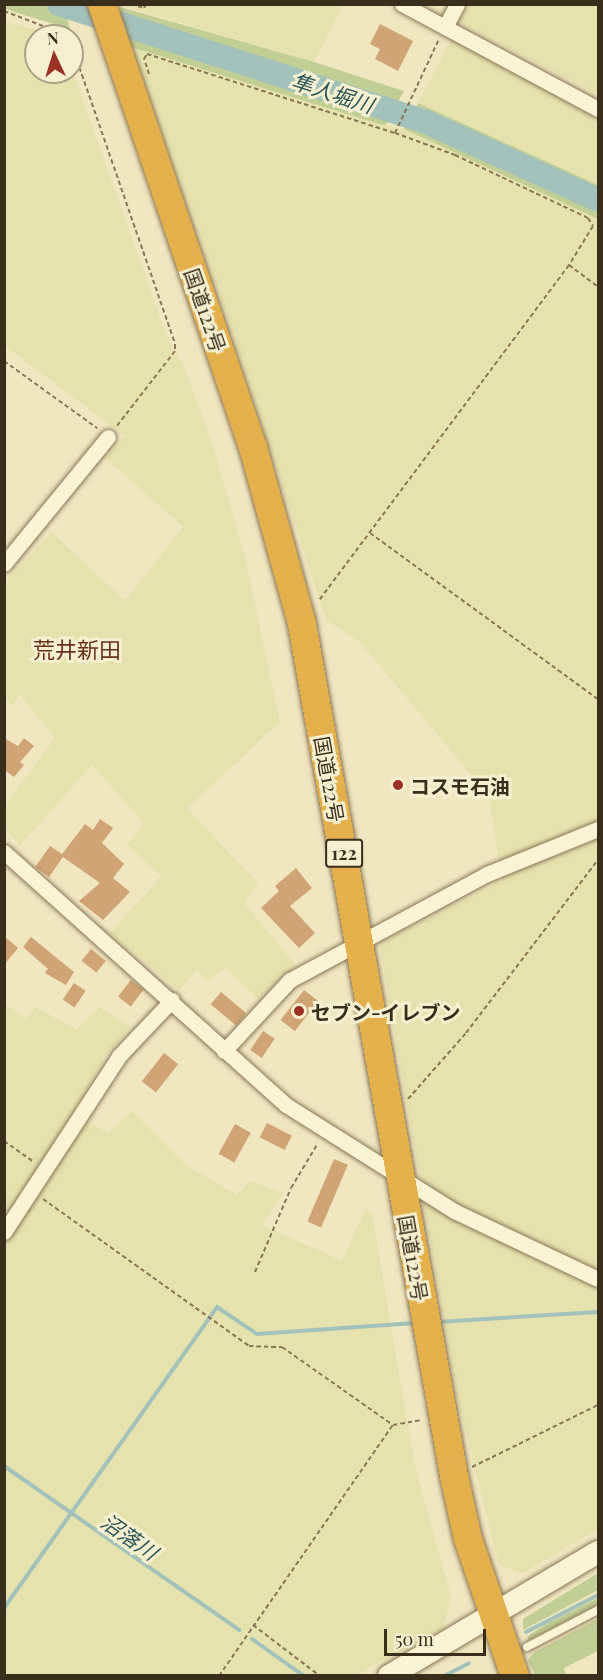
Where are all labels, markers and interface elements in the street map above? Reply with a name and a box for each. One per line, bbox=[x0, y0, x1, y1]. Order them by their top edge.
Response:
north arrow bbox=[24, 24, 84, 84]
text: N bbox=[46, 27, 59, 48]
water label: 隼人堀川 bbox=[289, 67, 377, 117]
street label: 国道122号 bbox=[181, 265, 231, 355]
district label: 荒井新田 bbox=[33, 637, 121, 663]
street label: 国道122号 bbox=[311, 734, 349, 824]
place label: コスモ石油 bbox=[410, 773, 510, 797]
marker: コスモ石油 bbox=[391, 778, 405, 792]
road number: 122 bbox=[324, 838, 364, 868]
place label: セブン-イレブン bbox=[311, 999, 461, 1023]
marker: セブン-イレブン bbox=[292, 1004, 306, 1018]
street label: 国道122号 bbox=[395, 1213, 433, 1303]
water label: 沼落川 bbox=[97, 1508, 163, 1564]
scale bar bbox=[387, 1617, 489, 1655]
text: 50 m bbox=[395, 1627, 434, 1651]

